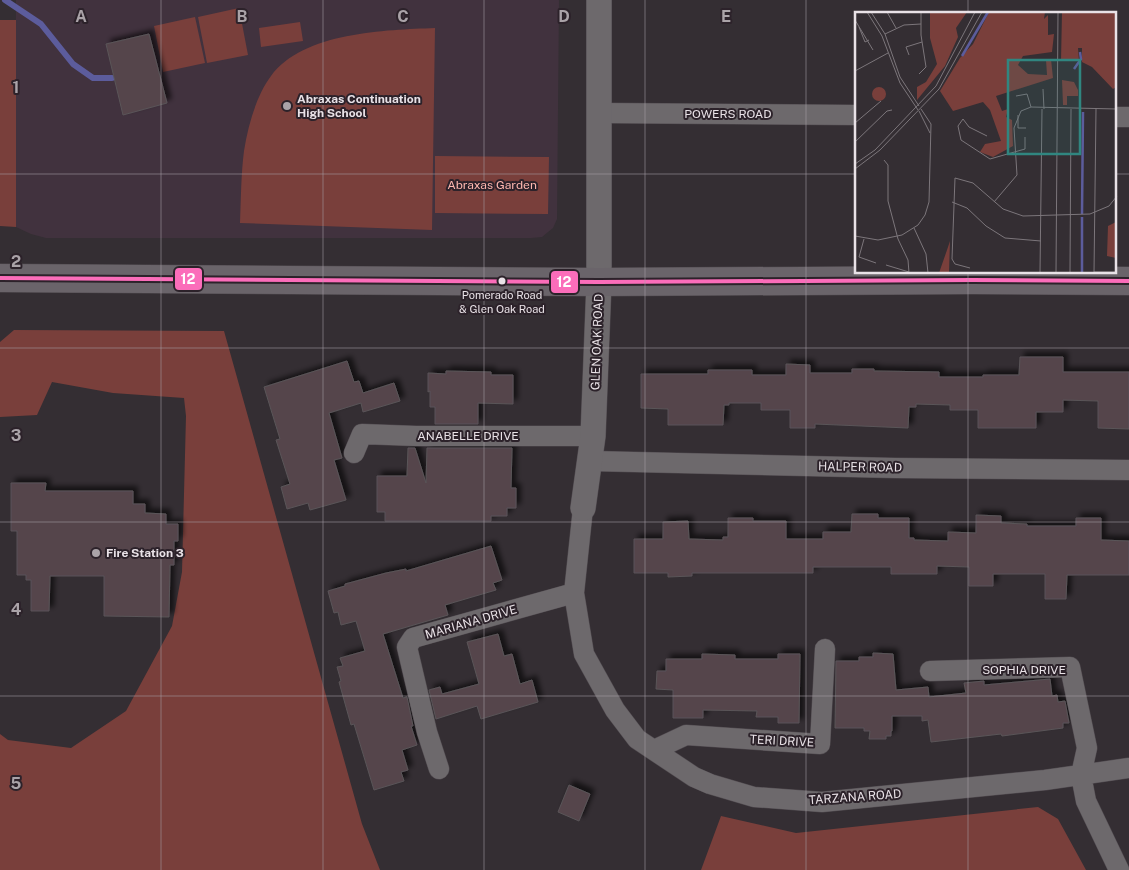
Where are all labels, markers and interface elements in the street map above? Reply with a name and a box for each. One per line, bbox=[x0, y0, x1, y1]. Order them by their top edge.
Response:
text: A bbox=[75, 7, 87, 26]
text: B bbox=[237, 7, 248, 26]
text: C bbox=[397, 7, 409, 26]
text: D bbox=[558, 7, 570, 26]
text: E bbox=[721, 7, 731, 26]
inset map bbox=[855, 12, 1116, 274]
text: 1 bbox=[13, 78, 19, 97]
place label: Abraxas Continuation High School bbox=[297, 92, 421, 120]
marker: Abraxas Continuation High School bbox=[281, 100, 293, 112]
street label: POWERS ROAD bbox=[684, 107, 772, 121]
park label: Abraxas Garden bbox=[447, 178, 537, 192]
text: 2 bbox=[11, 252, 21, 271]
line badge: 12 bbox=[174, 267, 203, 291]
line badge: 12 bbox=[550, 270, 579, 294]
text: 12 bbox=[181, 271, 196, 287]
text: 12 bbox=[557, 274, 572, 290]
marker: Pomerado Road & Glen Oak Road bbox=[497, 276, 507, 286]
place label: Pomerado Road & Glen Oak Road bbox=[459, 289, 545, 315]
street label: GLEN OAK ROAD bbox=[588, 294, 606, 390]
text: 3 bbox=[11, 426, 21, 445]
street label: ANABELLE DRIVE bbox=[417, 429, 519, 443]
street label: HALPER ROAD bbox=[818, 459, 902, 475]
place label: Fire Station 3 bbox=[106, 546, 184, 560]
marker: Fire Station 3 bbox=[90, 547, 102, 559]
text: 4 bbox=[11, 600, 22, 619]
street label: MARIANA DRIVE bbox=[423, 602, 519, 642]
street label: SOPHIA DRIVE bbox=[982, 663, 1066, 677]
street label: TERI DRIVE bbox=[749, 732, 815, 750]
text: 5 bbox=[11, 774, 22, 793]
street label: TARZANA ROAD bbox=[808, 787, 902, 807]

